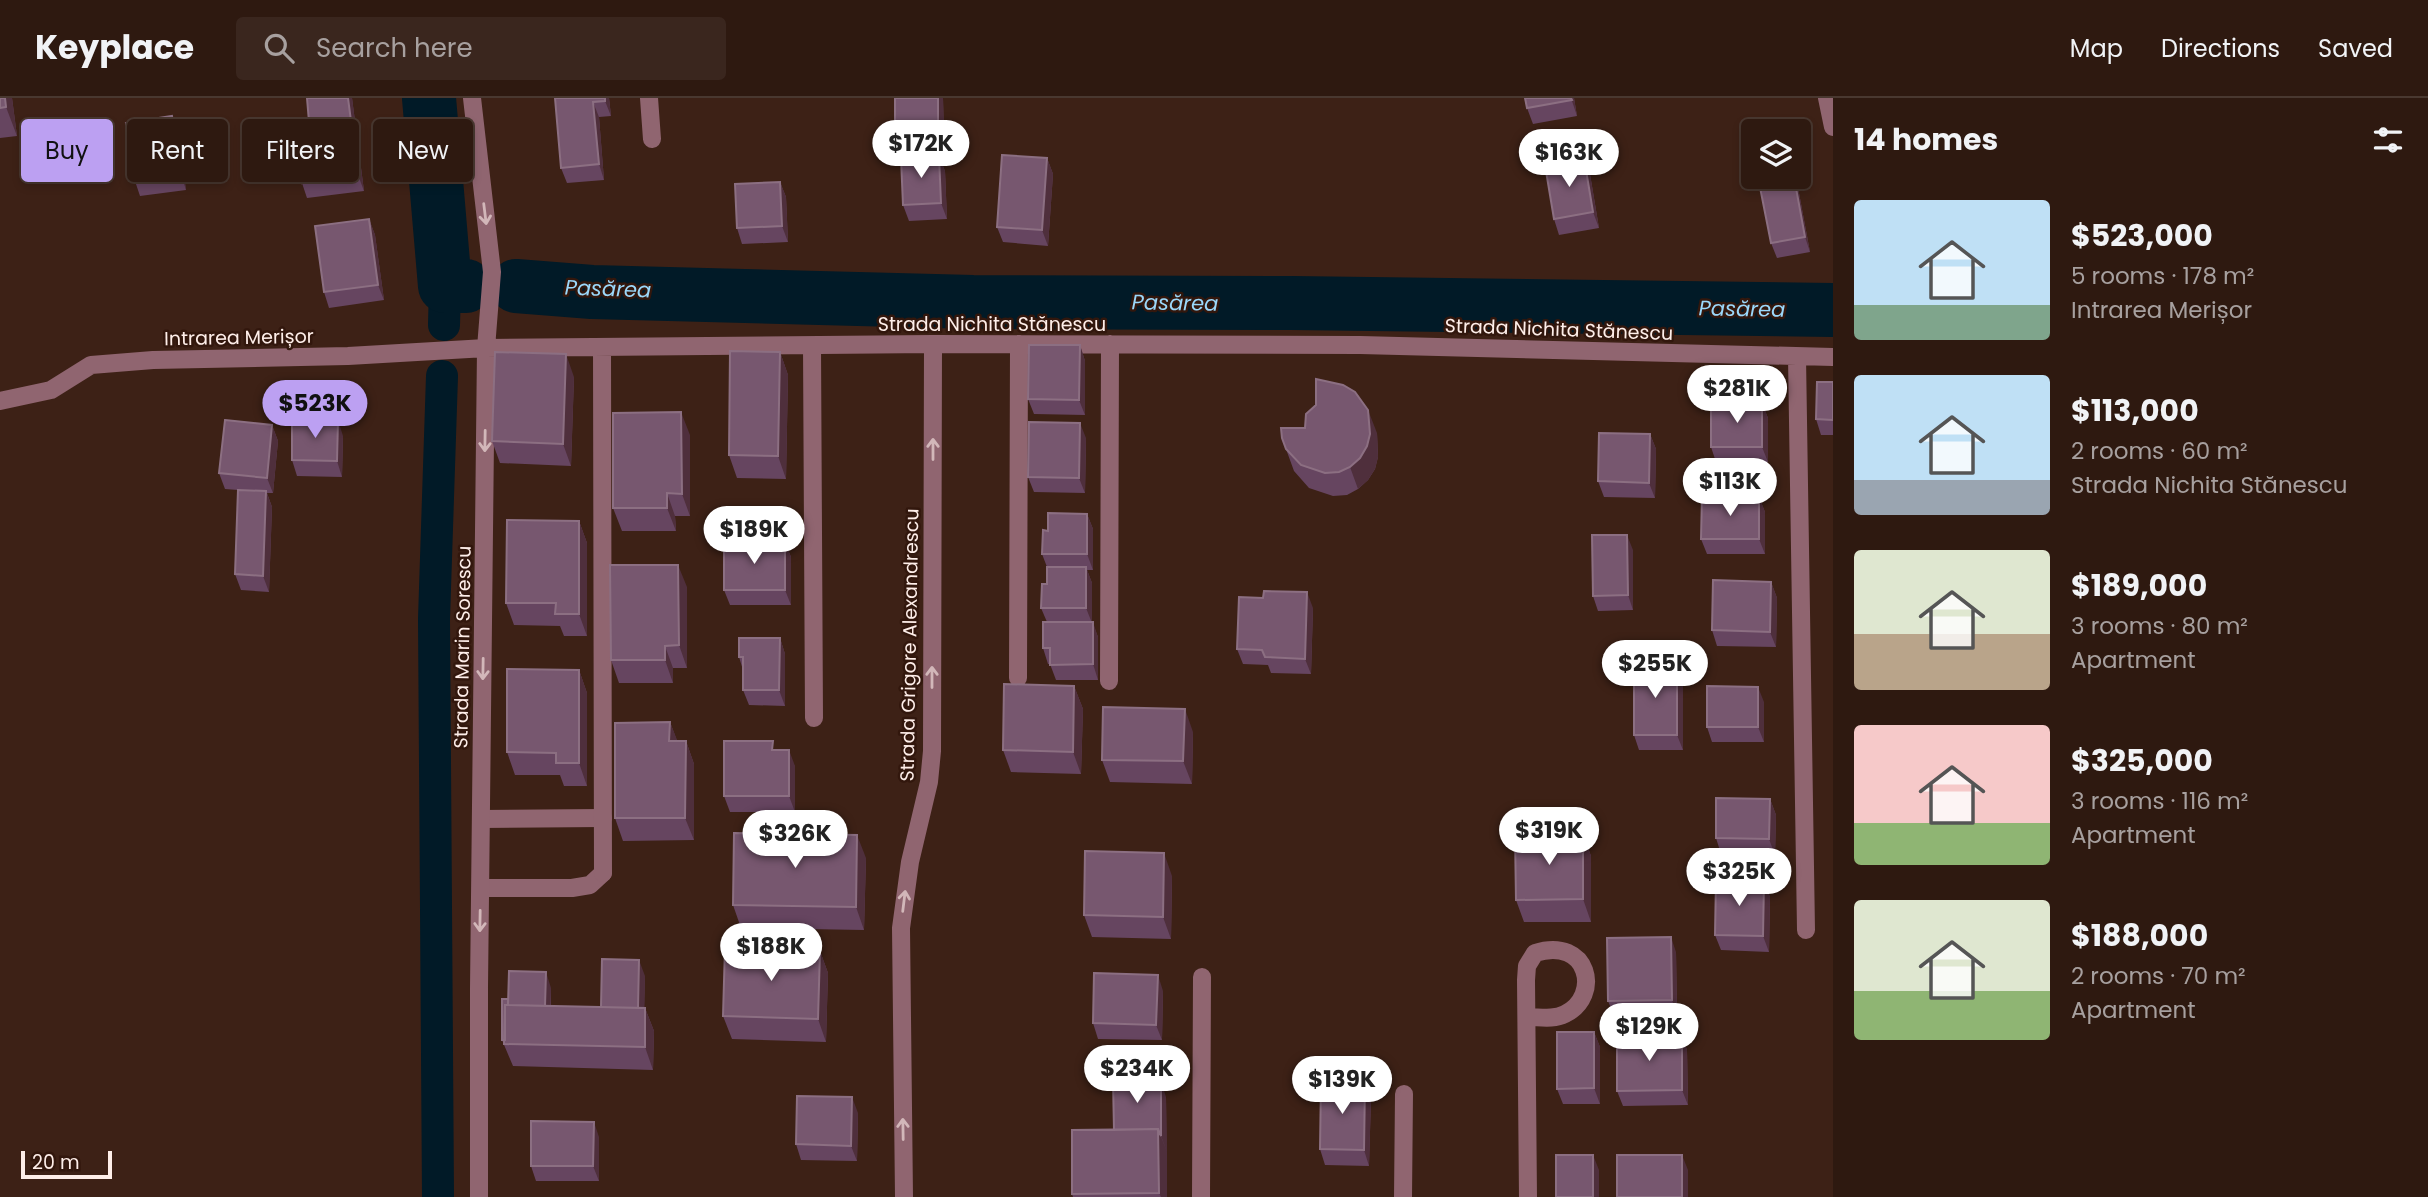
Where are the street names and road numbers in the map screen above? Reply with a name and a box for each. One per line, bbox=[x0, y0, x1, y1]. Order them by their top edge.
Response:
street label: Strada Nichita Stănescu bbox=[878, 311, 1106, 338]
street label: Strada Nichita Stănescu bbox=[1444, 312, 1674, 347]
street label: Intrarea Merișor bbox=[164, 323, 314, 352]
street label: Strada Grigore Alexandrescu bbox=[894, 508, 925, 782]
street label: Strada Marin Sorescu bbox=[447, 545, 478, 749]

